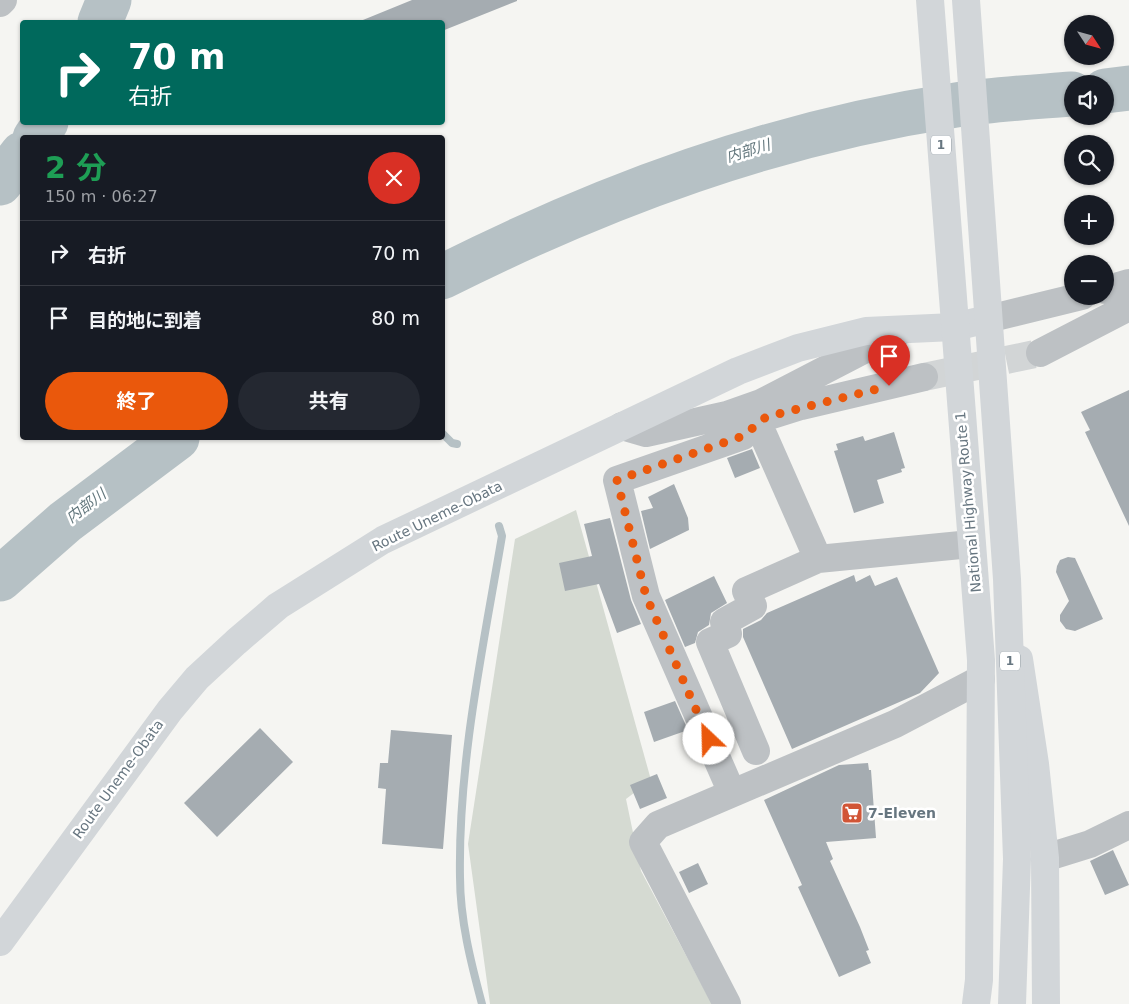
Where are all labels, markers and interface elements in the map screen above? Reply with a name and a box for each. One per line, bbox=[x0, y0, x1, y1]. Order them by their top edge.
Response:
north arrow bbox=[1064, 15, 1114, 65]
map controls bbox=[1064, 15, 1114, 305]
text: 70 m bbox=[128, 37, 225, 77]
icon: right bbox=[45, 40, 110, 105]
button: sound bbox=[1064, 75, 1114, 125]
text: 右折 bbox=[128, 84, 172, 109]
water label: 内部川 bbox=[724, 135, 774, 166]
button: search bbox=[1064, 135, 1114, 185]
road number: 1 bbox=[931, 136, 951, 154]
text: 2 分 bbox=[45, 150, 106, 185]
button: close bbox=[368, 152, 420, 204]
text: 150 m · 06:27 bbox=[45, 187, 158, 206]
button: + bbox=[1064, 195, 1114, 245]
icon: right bbox=[45, 239, 73, 267]
text: 70 m bbox=[371, 242, 420, 264]
text: 右折 bbox=[88, 244, 126, 266]
button: − bbox=[1064, 255, 1114, 305]
icon: arrive bbox=[45, 304, 73, 332]
text: 80 m bbox=[371, 307, 420, 329]
text: 目的地に到着 bbox=[88, 309, 202, 331]
pin bbox=[868, 335, 910, 386]
icon: arrive bbox=[875, 342, 903, 370]
button: 終了 bbox=[45, 372, 228, 430]
button: 共有 bbox=[238, 372, 420, 430]
street label: National Highway Route 1 bbox=[952, 411, 984, 593]
street label: Route Uneme-Obata bbox=[369, 477, 505, 555]
water label: 内部川 bbox=[63, 484, 111, 527]
road number: 1 bbox=[1000, 651, 1020, 670]
position arrow bbox=[682, 712, 734, 764]
street label: Route Uneme-Obata bbox=[69, 716, 167, 842]
supermarket icon: 7-Eleven bbox=[840, 801, 864, 825]
place label: 7-Eleven bbox=[868, 805, 936, 821]

